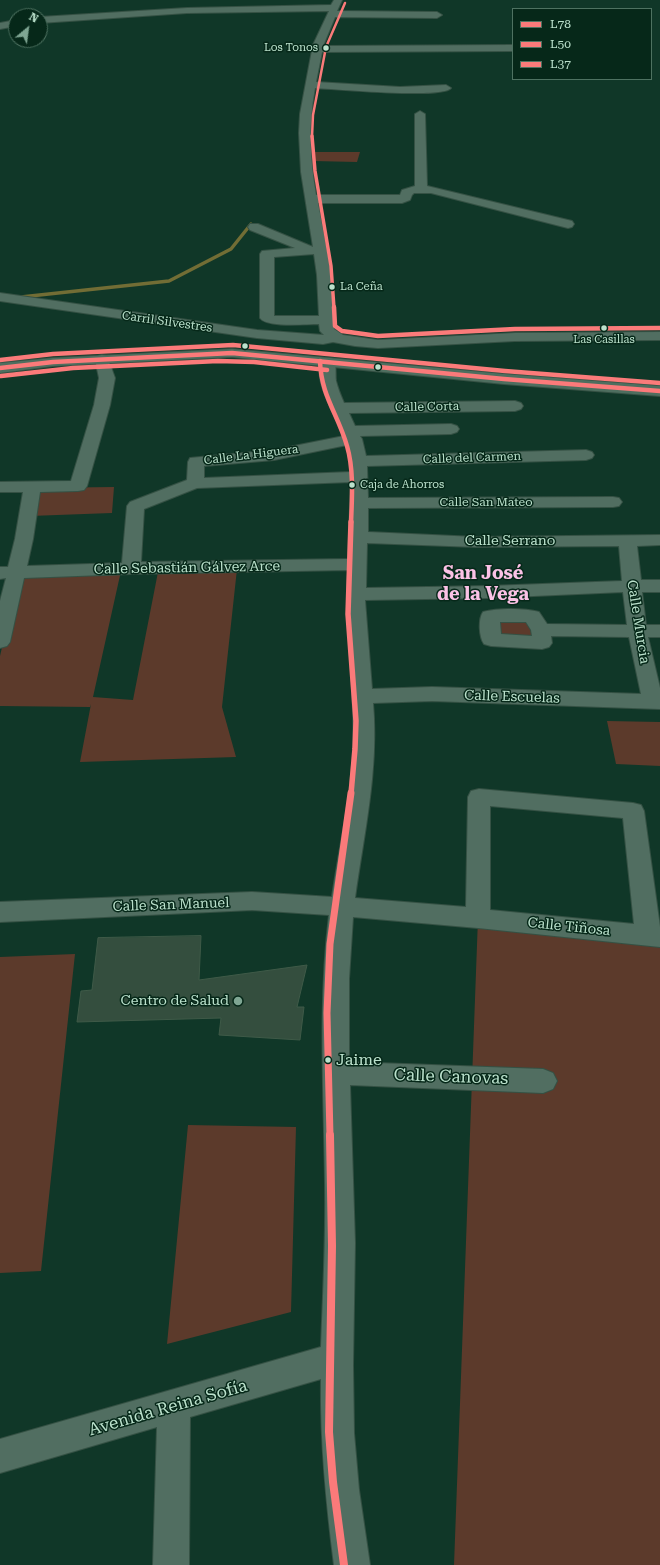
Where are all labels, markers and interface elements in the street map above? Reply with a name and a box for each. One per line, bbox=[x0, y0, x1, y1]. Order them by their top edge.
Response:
north arrow bbox=[8, 8, 48, 48]
legend bbox=[512, 8, 652, 80]
text: N bbox=[27, 10, 40, 26]
text: L78 bbox=[550, 17, 571, 31]
text: L50 bbox=[550, 37, 571, 51]
place label: Los Tonos bbox=[264, 41, 318, 55]
marker: Los Tonos bbox=[321, 43, 331, 53]
text: L37 bbox=[550, 57, 571, 71]
place label: La Ceña bbox=[340, 280, 383, 294]
marker: La Ceña bbox=[327, 282, 337, 292]
street label: Carril Silvestres bbox=[121, 309, 213, 335]
marker: Las Casillas bbox=[599, 323, 609, 333]
place label: Las Casillas bbox=[573, 333, 635, 347]
unlabelled marker bbox=[240, 341, 250, 351]
unlabelled marker bbox=[373, 362, 383, 372]
street label: Calle Corta bbox=[395, 399, 459, 415]
street label: Calle La Higuera bbox=[203, 442, 299, 468]
street label: Calle del Carmen bbox=[423, 449, 521, 467]
place label: Caja de Ahorros bbox=[360, 478, 444, 492]
marker: Caja de Ahorros bbox=[347, 480, 357, 490]
street label: Calle San Mateo bbox=[439, 495, 533, 509]
street label: Calle Serrano bbox=[465, 533, 555, 549]
street label: Calle Sebastián Gálvez Arce bbox=[94, 558, 280, 578]
district label: San José de la Vega bbox=[437, 563, 529, 606]
street label: Calle Murcia bbox=[623, 579, 653, 665]
street label: Calle Escuelas bbox=[464, 687, 560, 707]
street label: Calle San Manuel bbox=[112, 895, 230, 915]
street label: Calle Tiñosa bbox=[527, 914, 611, 940]
place label: Centro de Salud bbox=[121, 993, 229, 1009]
marker: Centro de Salud bbox=[232, 995, 244, 1007]
place label: Jaime bbox=[336, 1050, 382, 1070]
marker: Jaime bbox=[323, 1055, 333, 1065]
street label: Calle Canovas bbox=[393, 1065, 509, 1089]
street label: Avenida Reina Sofía bbox=[86, 1376, 250, 1440]

